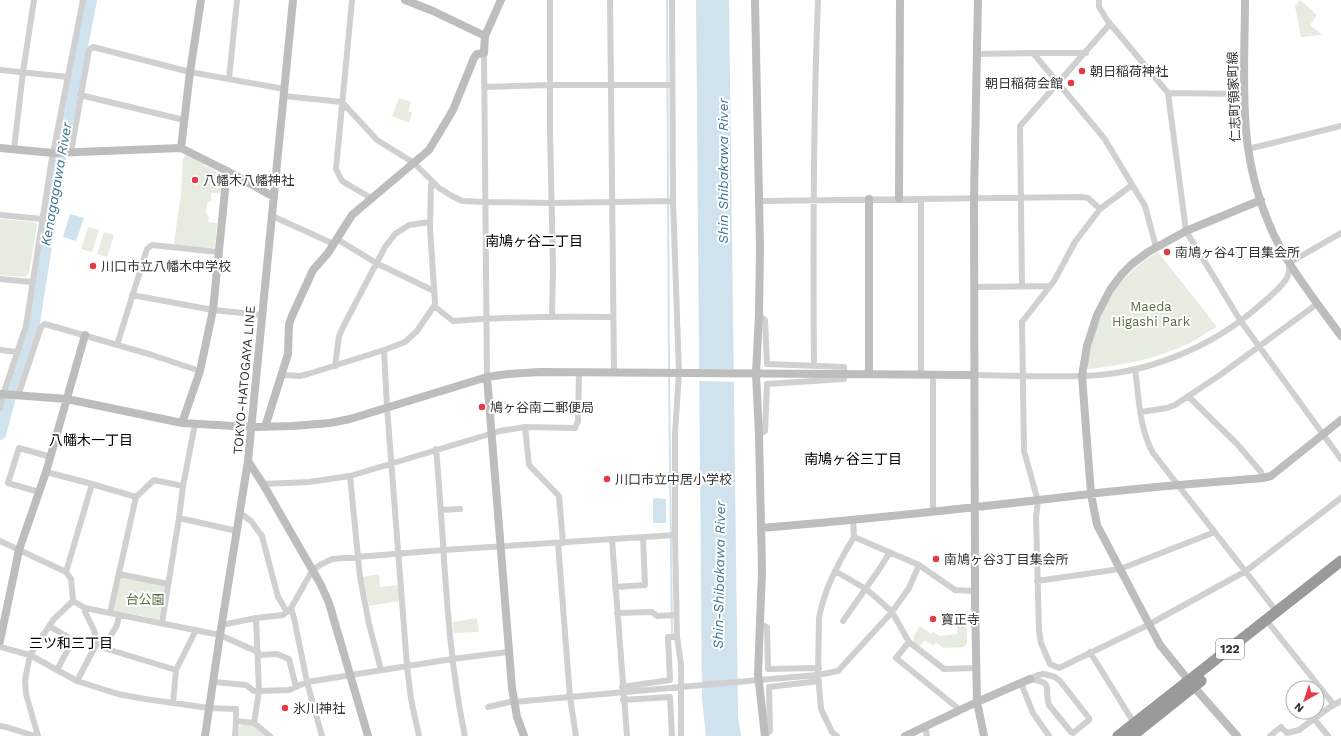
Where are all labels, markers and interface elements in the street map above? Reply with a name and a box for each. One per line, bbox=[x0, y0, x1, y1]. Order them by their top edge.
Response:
street label: 仁志町領家町線 bbox=[1225, 51, 1243, 143]
place label: 朝日稲荷神社 bbox=[1090, 64, 1168, 79]
marker: 朝日稲荷神社 bbox=[1077, 66, 1087, 76]
place label: 朝日稲荷会館 bbox=[985, 76, 1063, 91]
marker: 朝日稲荷会館 bbox=[1066, 78, 1076, 88]
water label: Shin Shibakawa River bbox=[715, 98, 731, 244]
water label: Kenagagawa River bbox=[37, 120, 75, 247]
place label: 八幡木八幡神社 bbox=[203, 173, 294, 188]
marker: 八幡木八幡神社 bbox=[190, 175, 200, 185]
district label: 南鳩ヶ谷二丁目 bbox=[485, 233, 583, 249]
place label: 南鳩ヶ谷4丁目集会所 bbox=[1175, 245, 1300, 260]
marker: 南鳩ヶ谷4丁目集会所 bbox=[1162, 247, 1172, 257]
place label: 川口市立八幡木中学校 bbox=[101, 259, 231, 274]
marker: 川口市立八幡木中学校 bbox=[88, 261, 98, 271]
park label: Maeda Higashi Park bbox=[1112, 299, 1191, 329]
street label: TOKYO-HATOGAYA LINE bbox=[230, 305, 258, 455]
place label: 鳩ヶ谷南二郵便局 bbox=[490, 400, 594, 415]
marker: 鳩ヶ谷南二郵便局 bbox=[477, 402, 487, 412]
district label: 八幡木一丁目 bbox=[49, 432, 133, 448]
district label: 南鳩ヶ谷三丁目 bbox=[804, 451, 902, 467]
place label: 川口市立中居小学校 bbox=[615, 472, 732, 487]
marker: 川口市立中居小学校 bbox=[602, 474, 612, 484]
water label: Shin-Shibakawa River bbox=[710, 500, 728, 649]
place label: 南鳩ヶ谷3丁目集会所 bbox=[944, 552, 1069, 567]
marker: 南鳩ヶ谷3丁目集会所 bbox=[931, 554, 941, 564]
park label: 台公園 bbox=[125, 592, 165, 607]
place label: 寶正寺 bbox=[941, 612, 980, 627]
marker: 寶正寺 bbox=[928, 614, 938, 624]
district label: 三ツ和三丁目 bbox=[29, 635, 113, 651]
road number: 122 bbox=[1216, 639, 1244, 659]
north arrow bbox=[1285, 680, 1325, 720]
text: N bbox=[1292, 700, 1306, 715]
place label: 氷川神社 bbox=[293, 701, 345, 716]
marker: 氷川神社 bbox=[280, 703, 290, 713]

